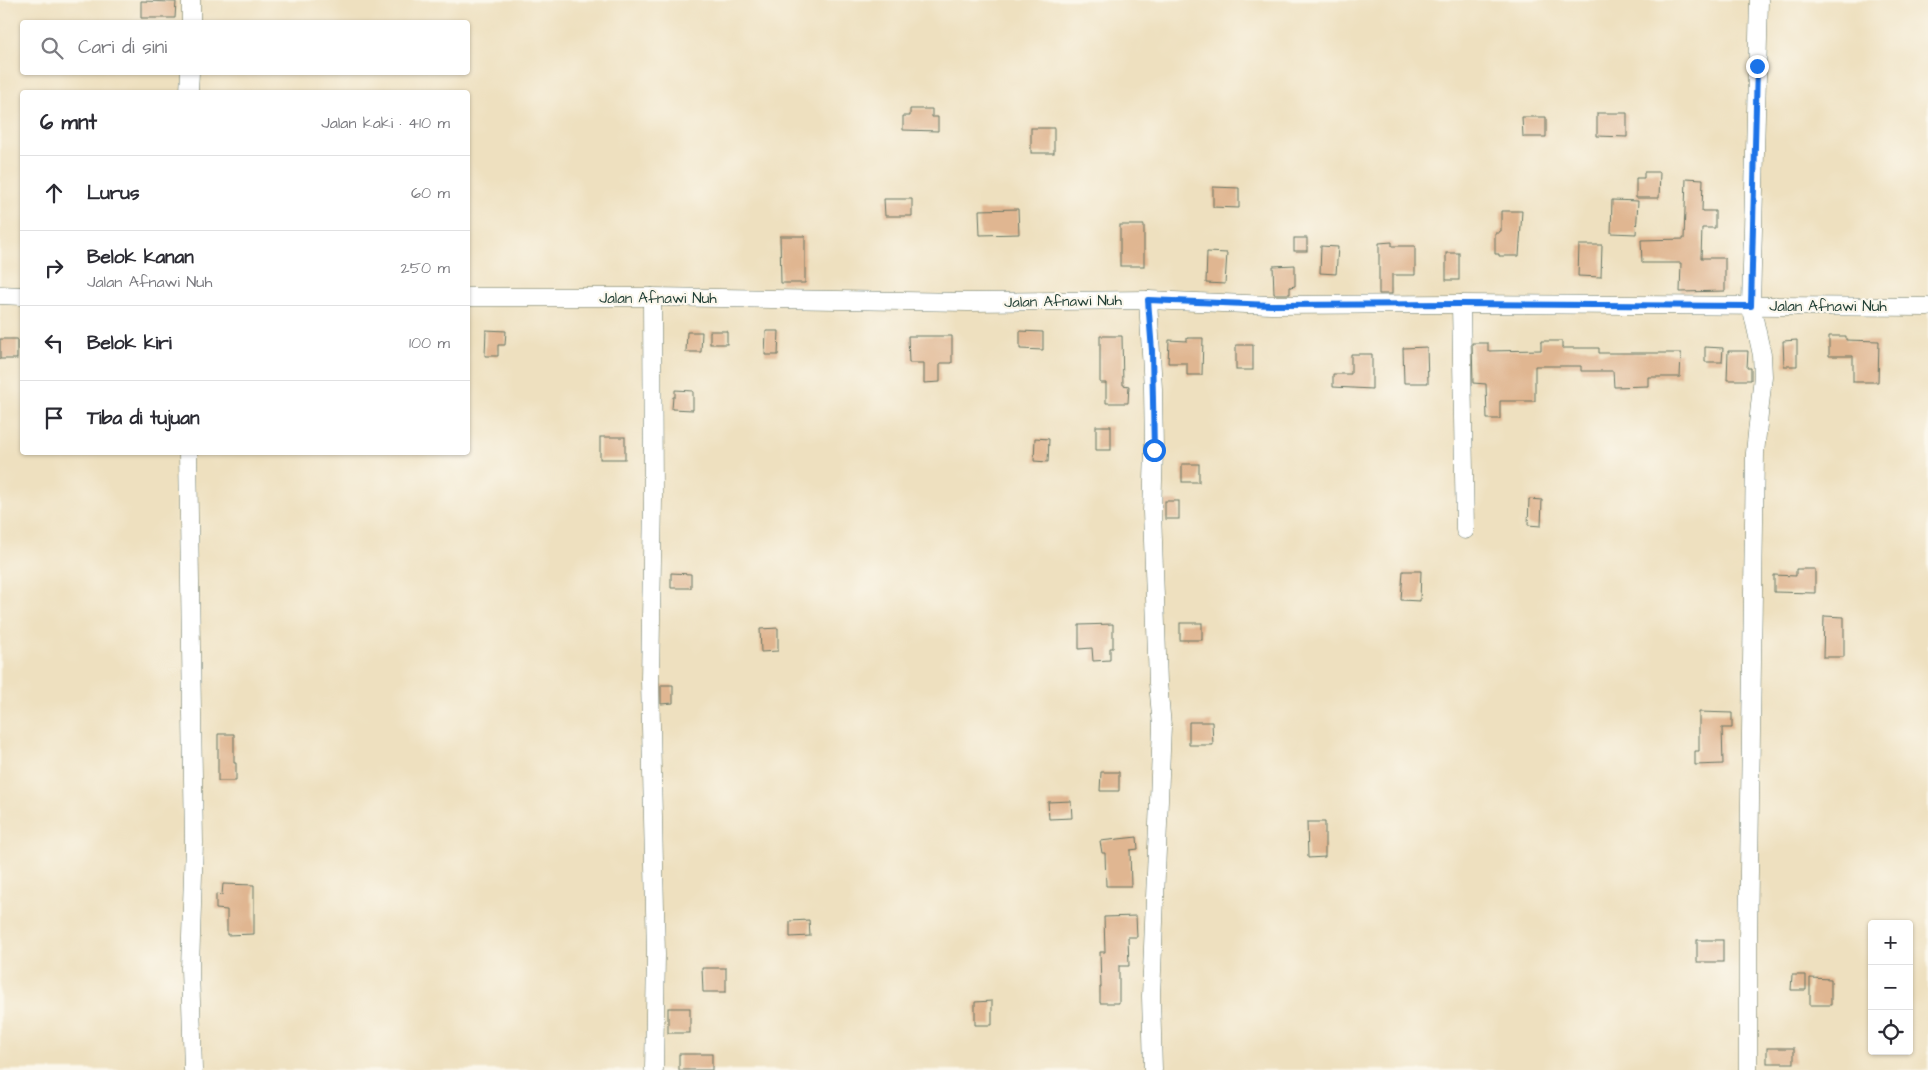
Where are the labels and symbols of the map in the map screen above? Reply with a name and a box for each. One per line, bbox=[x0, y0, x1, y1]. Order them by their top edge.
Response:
route end bbox=[1746, 55, 1769, 78]
street label: Jalan Afnawi Nuh bbox=[599, 288, 717, 309]
street label: Jalan Afnawi Nuh bbox=[1004, 290, 1123, 313]
street label: Jalan Afnawi Nuh bbox=[1769, 296, 1887, 317]
route start bbox=[1143, 439, 1166, 462]

